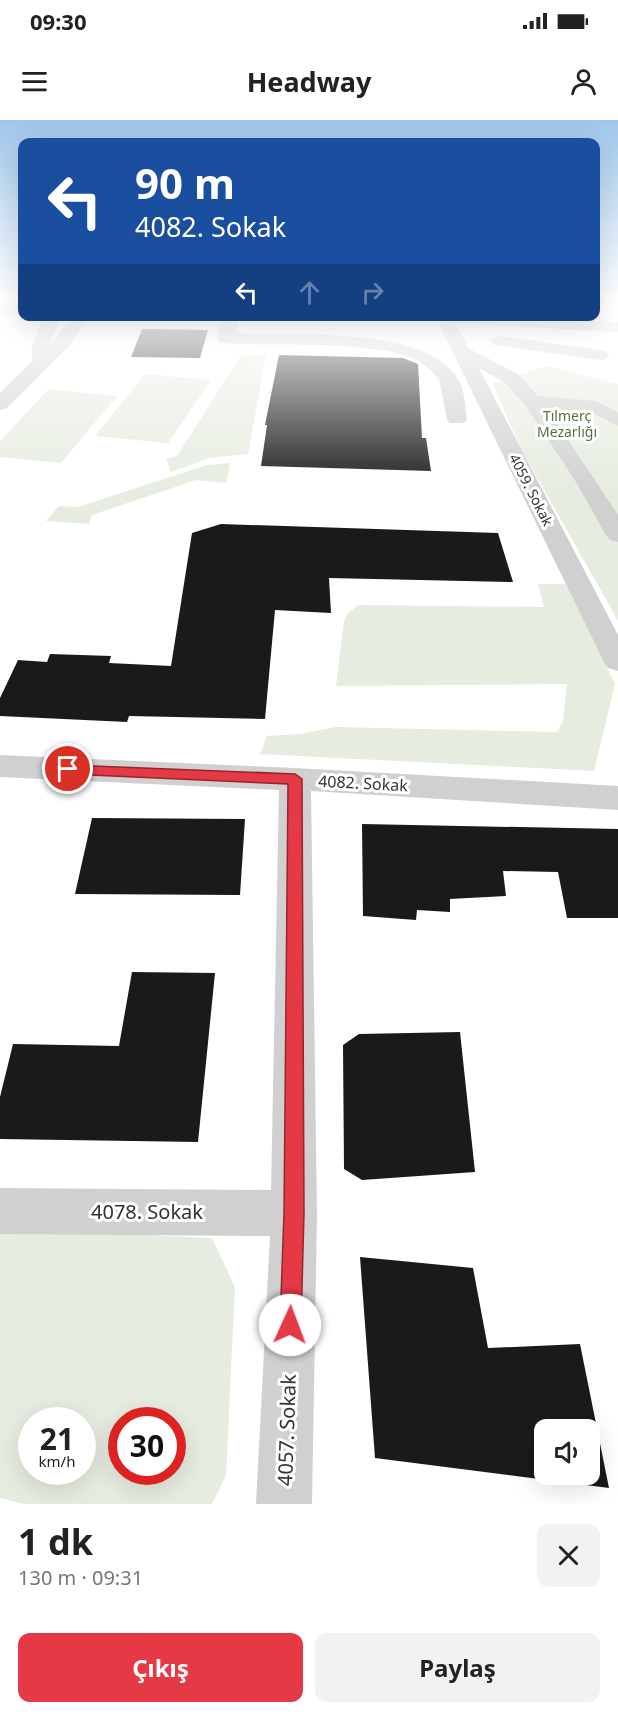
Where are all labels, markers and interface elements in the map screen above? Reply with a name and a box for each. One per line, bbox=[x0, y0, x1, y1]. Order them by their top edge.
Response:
text: 09:30 bbox=[30, 6, 87, 36]
text: Headway bbox=[247, 63, 371, 100]
icon: menu bbox=[18, 65, 51, 98]
icon: person bbox=[567, 65, 600, 98]
text: 90 m bbox=[135, 154, 235, 211]
icon: left bbox=[36, 162, 114, 240]
text: 4082. Sokak bbox=[135, 208, 286, 245]
icon: left bbox=[230, 276, 263, 309]
icon: ahead bbox=[293, 276, 326, 309]
icon: right bbox=[356, 276, 389, 309]
park label: Tılmerç Mezarlığı bbox=[537, 406, 597, 441]
street label: 4059. Sokak bbox=[505, 451, 558, 529]
pin bbox=[42, 743, 93, 794]
icon: arrive bbox=[51, 752, 84, 785]
street label: 4082. Sokak bbox=[318, 770, 409, 796]
street label: 4078. Sokak bbox=[91, 1198, 203, 1225]
position arrow bbox=[258, 1293, 322, 1357]
street label: 4057. Sokak bbox=[271, 1373, 302, 1486]
speed limit sign: 30 bbox=[108, 1407, 186, 1485]
text: 21 bbox=[40, 1418, 74, 1459]
map controls bbox=[534, 1419, 600, 1485]
button: sound bbox=[534, 1419, 600, 1485]
text: km/h bbox=[39, 1451, 75, 1471]
text: 1 dk bbox=[18, 1517, 93, 1566]
button: close bbox=[537, 1524, 600, 1587]
text: 130 m · 09:31 bbox=[18, 1564, 143, 1591]
button: Çıkış bbox=[18, 1633, 303, 1702]
button: Paylaş bbox=[315, 1633, 600, 1702]

